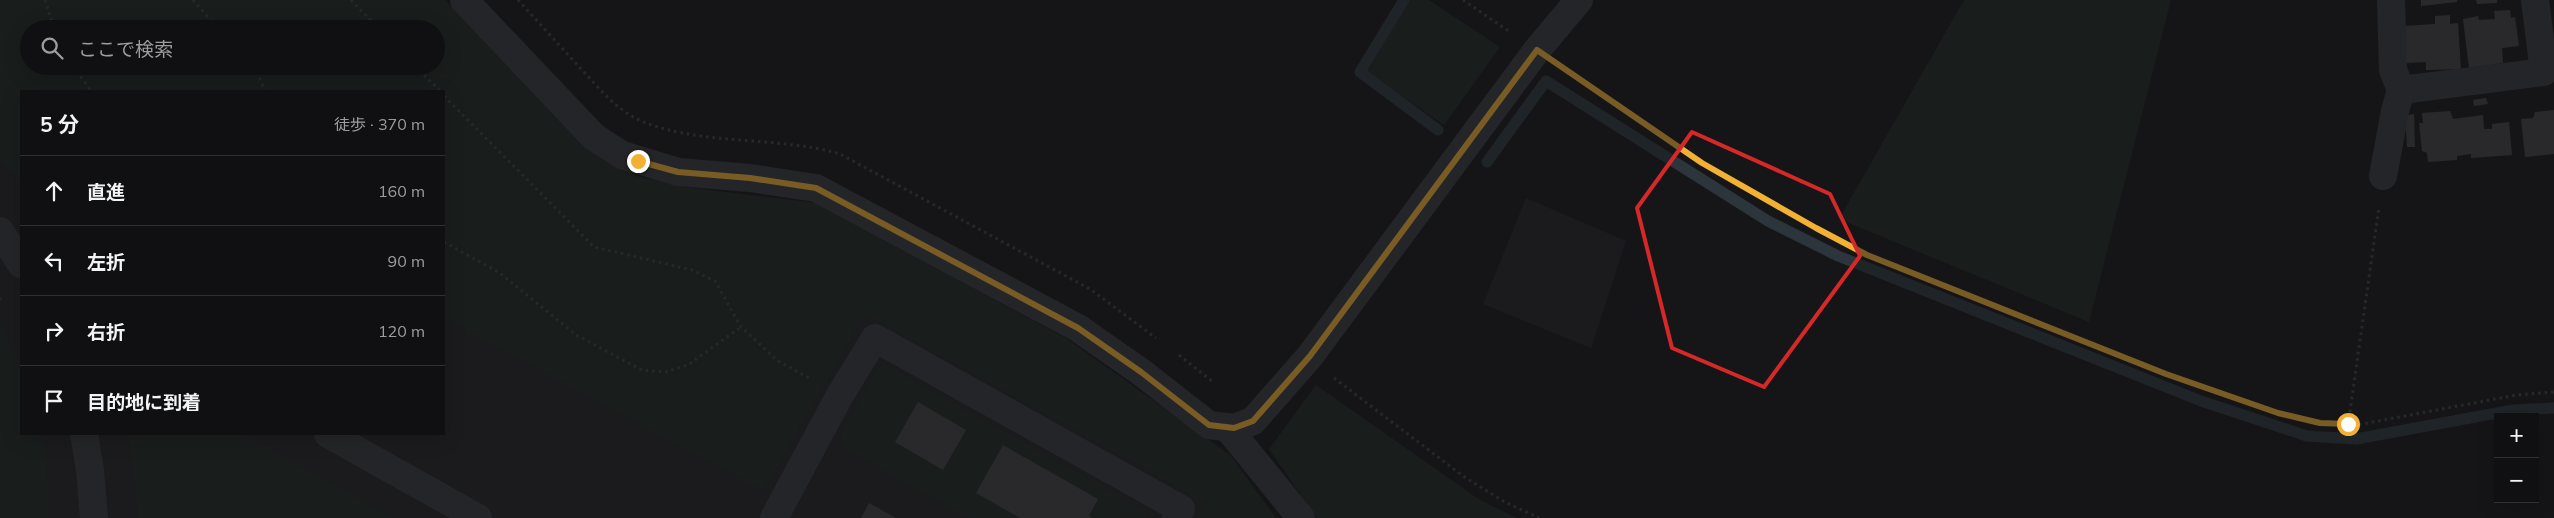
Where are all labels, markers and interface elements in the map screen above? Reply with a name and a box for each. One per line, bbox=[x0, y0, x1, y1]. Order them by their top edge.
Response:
search box bbox=[20, 20, 445, 75]
icon: search bbox=[38, 34, 66, 62]
text: ここで検索 bbox=[78, 37, 173, 61]
text: 5 分 bbox=[40, 111, 79, 137]
text: 徒歩 · 370 m bbox=[334, 114, 425, 134]
route end bbox=[627, 150, 650, 173]
icon: ahead bbox=[40, 177, 68, 205]
text: 直進 bbox=[87, 180, 125, 204]
text: 160 m bbox=[378, 181, 425, 201]
icon: left bbox=[40, 247, 68, 275]
text: 左折 bbox=[87, 250, 125, 274]
text: 90 m bbox=[388, 251, 425, 271]
icon: right bbox=[40, 317, 68, 345]
text: 右折 bbox=[87, 320, 125, 344]
text: 120 m bbox=[378, 321, 425, 341]
icon: arrive bbox=[40, 387, 68, 415]
text: 目的地に到着 bbox=[87, 390, 201, 414]
route start bbox=[2337, 413, 2360, 436]
map controls bbox=[2494, 413, 2539, 503]
button: + bbox=[2494, 413, 2539, 458]
button: − bbox=[2494, 458, 2539, 503]

